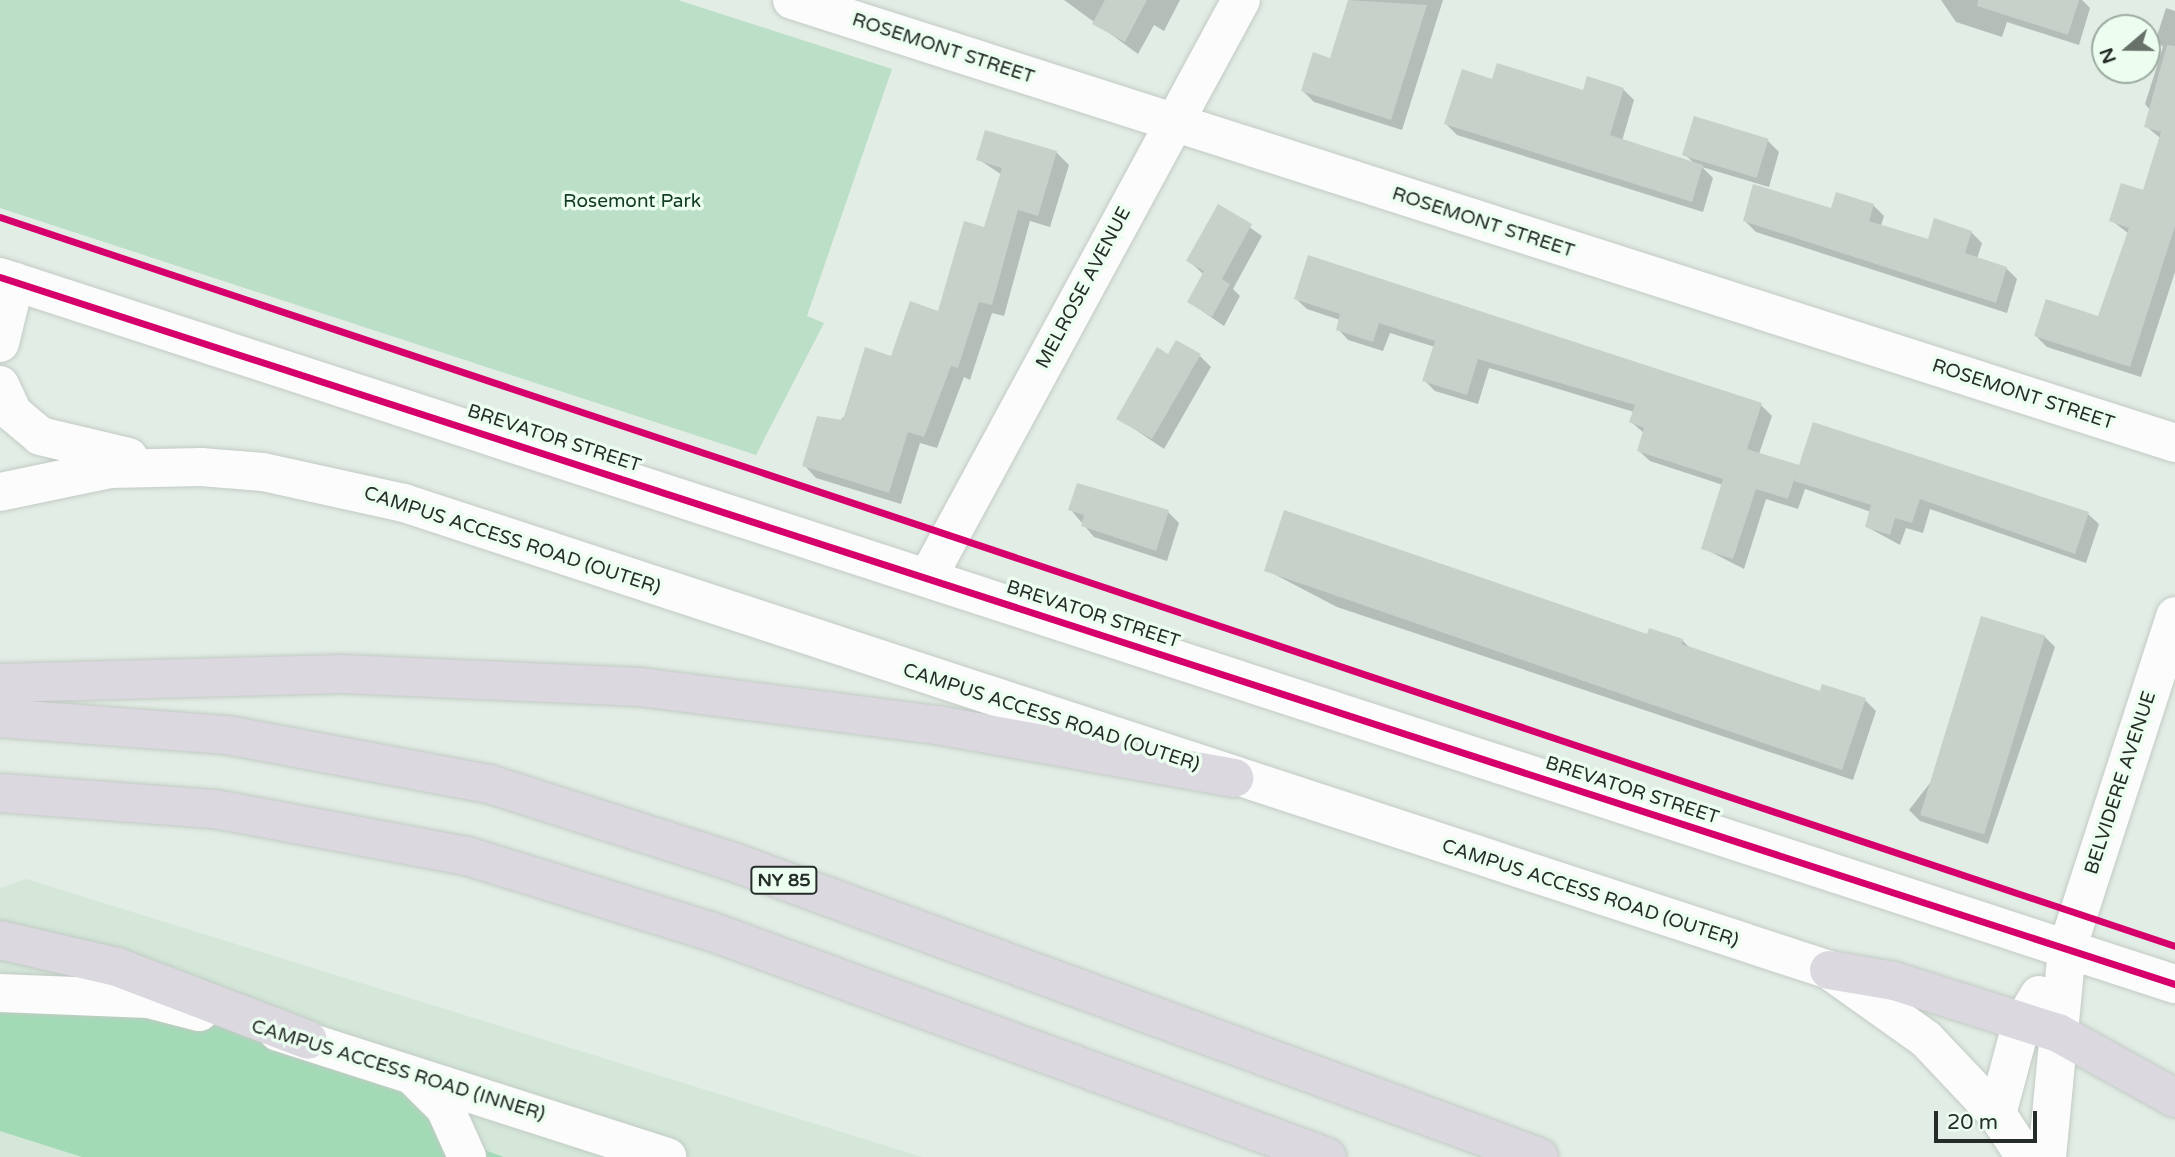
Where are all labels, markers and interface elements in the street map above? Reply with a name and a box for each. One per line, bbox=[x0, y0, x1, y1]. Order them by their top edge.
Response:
street label: ROSEMONT STREET bbox=[849, 9, 1037, 89]
north arrow bbox=[2091, 14, 2161, 84]
text: N bbox=[2095, 45, 2121, 66]
street label: ROSEMONT STREET bbox=[1389, 183, 1577, 263]
park label: Rosemont Park bbox=[563, 191, 701, 213]
street label: MELROSE AVENUE bbox=[1032, 203, 1136, 373]
street label: ROSEMONT STREET bbox=[1929, 355, 2117, 435]
street label: BREVATOR STREET bbox=[464, 400, 644, 478]
street label: CAMPUS ACCESS ROAD (OUTER) bbox=[361, 482, 663, 600]
street label: BREVATOR STREET bbox=[1003, 576, 1183, 654]
street label: CAMPUS ACCESS ROAD (OUTER) bbox=[900, 659, 1202, 777]
street label: BELVIDERE AVENUE bbox=[2081, 689, 2161, 877]
street label: BREVATOR STREET bbox=[1542, 752, 1722, 830]
street label: CAMPUS ACCESS ROAD (OUTER) bbox=[1439, 835, 1741, 953]
road number: NY 85 bbox=[749, 866, 819, 894]
street label: CAMPUS ACCESS ROAD (INNER) bbox=[248, 1015, 548, 1127]
scale bar bbox=[1937, 1098, 2040, 1142]
text: 20 m bbox=[1947, 1110, 1998, 1135]

